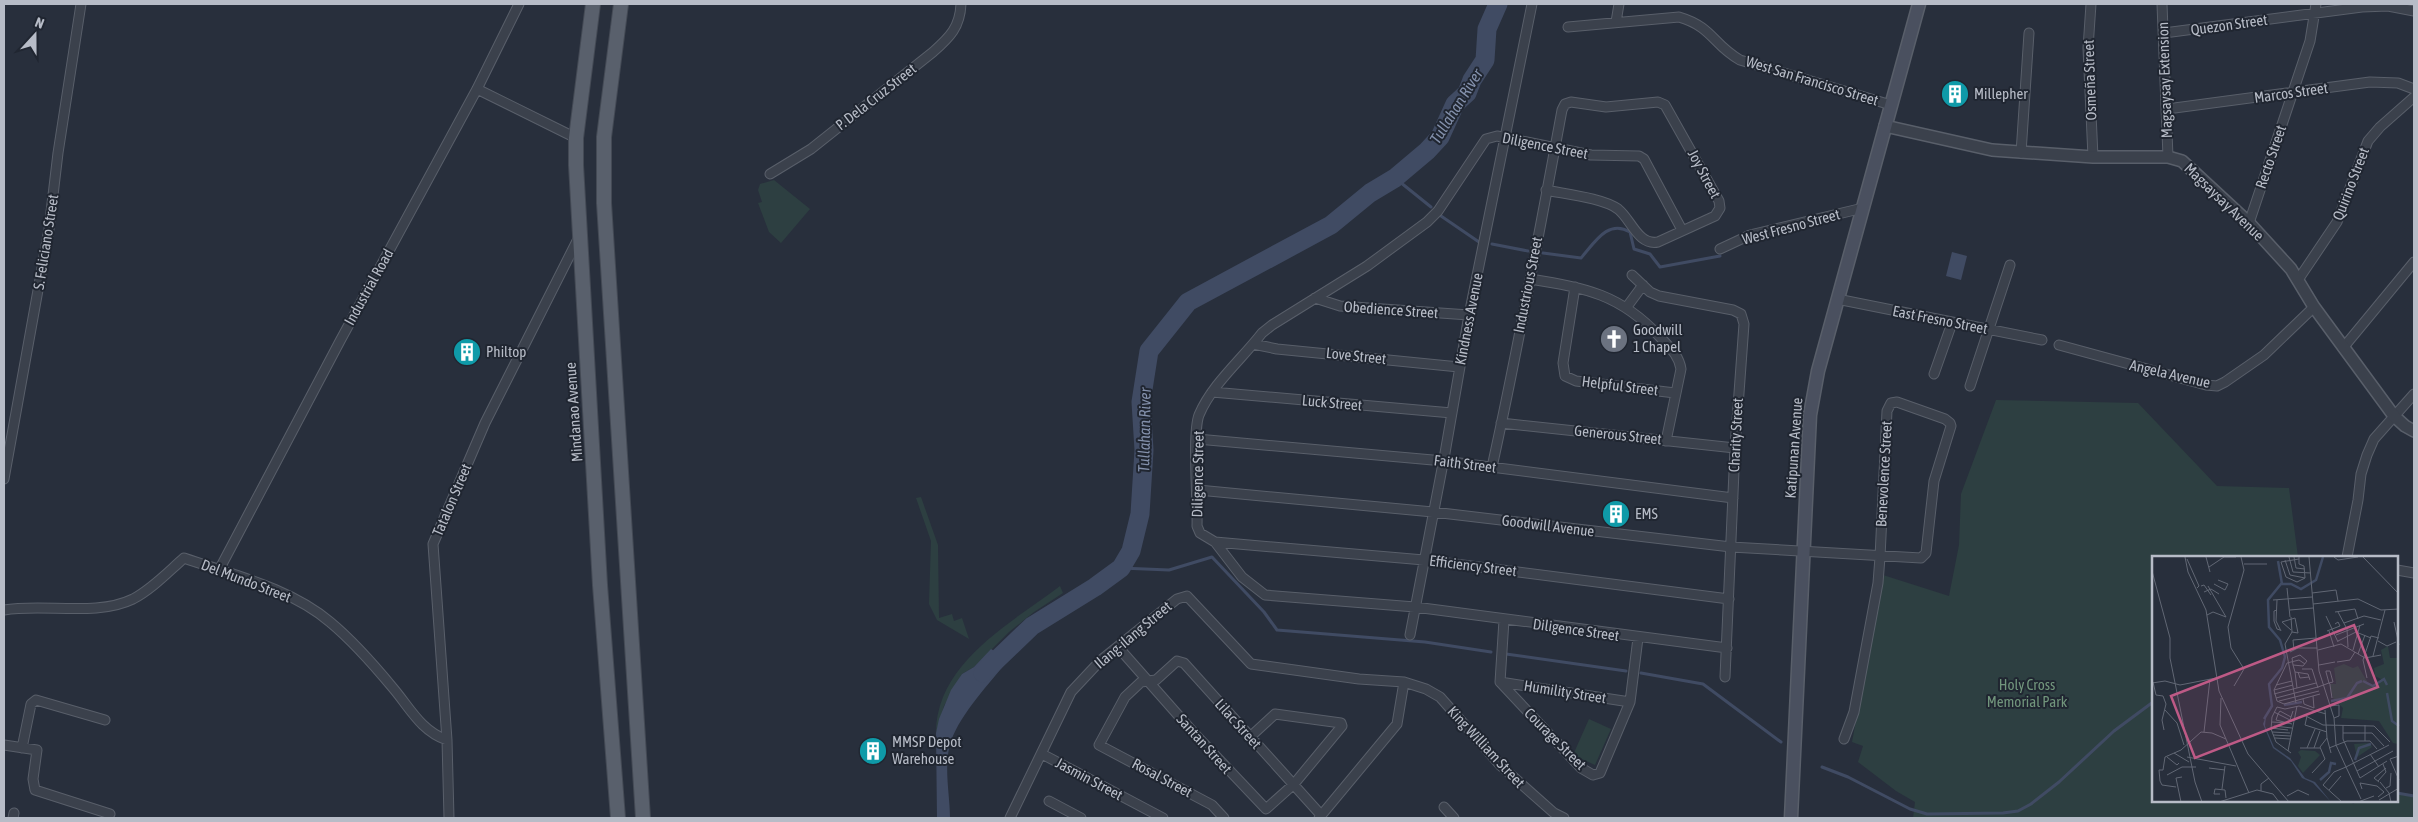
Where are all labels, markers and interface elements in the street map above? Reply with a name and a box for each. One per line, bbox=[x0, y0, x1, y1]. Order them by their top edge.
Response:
north arrow bbox=[10, 10, 60, 60]
street label: Quezon Street bbox=[2189, 11, 2268, 38]
text: N bbox=[33, 14, 46, 32]
street label: Magsaysay Extension bbox=[2154, 22, 2175, 138]
street label: Osmeña Street bbox=[2080, 39, 2099, 121]
street label: West San Francisco Street bbox=[1744, 52, 1880, 109]
street label: P. Dela Cruz Street bbox=[832, 60, 919, 133]
water label: Tullahan River bbox=[1426, 64, 1487, 147]
building icon: Millepher bbox=[1940, 79, 1970, 109]
street label: Marcos Street bbox=[2253, 79, 2329, 106]
place label: Millepher bbox=[1974, 85, 2028, 102]
street label: Recto Street bbox=[2252, 123, 2289, 191]
street label: Diligence Street bbox=[1501, 129, 1589, 162]
street label: Quirino Street bbox=[2329, 145, 2372, 223]
street label: Joy Street bbox=[1685, 146, 1724, 201]
street label: Magsaysay Avenue bbox=[2181, 159, 2268, 244]
street label: S. Feliciano Street bbox=[30, 193, 61, 291]
street label: West Fresno Street bbox=[1740, 205, 1842, 248]
street label: Industrious Street bbox=[1510, 235, 1545, 334]
street label: Industrial Road bbox=[341, 246, 397, 328]
street label: Kindness Avenue bbox=[1451, 271, 1486, 366]
street label: Obedience Street bbox=[1343, 298, 1439, 321]
street label: East Fresno Street bbox=[1891, 302, 1989, 337]
place label: Goodwill 1 Chapel bbox=[1633, 321, 1683, 355]
church icon: Goodwill 1 Chapel bbox=[1599, 324, 1629, 354]
building icon: Philtop bbox=[452, 337, 482, 367]
place label: Philtop bbox=[486, 343, 526, 360]
street label: Love Street bbox=[1325, 344, 1387, 367]
street label: Angela Avenue bbox=[2128, 356, 2212, 391]
street label: Mindanao Avenue bbox=[562, 362, 585, 462]
street label: Helpful Street bbox=[1581, 372, 1659, 399]
water label: Tullahan River bbox=[1134, 386, 1154, 473]
street label: Luck Street bbox=[1301, 391, 1363, 414]
street label: Charity Street bbox=[1725, 397, 1746, 473]
street label: Katipunan Avenue bbox=[1781, 397, 1806, 499]
street label: Generous Street bbox=[1573, 421, 1663, 448]
street label: Benevolence Street bbox=[1872, 421, 1895, 527]
street label: Diligence Street bbox=[1188, 430, 1207, 518]
street label: Faith Street bbox=[1433, 451, 1497, 476]
street label: Tatalon Street bbox=[429, 461, 474, 539]
building icon: EMS bbox=[1601, 499, 1631, 529]
place label: EMS bbox=[1635, 505, 1658, 522]
street label: Goodwill Avenue bbox=[1501, 511, 1595, 540]
street label: Efficiency Street bbox=[1428, 552, 1518, 579]
street label: Del Mundo Street bbox=[199, 556, 294, 605]
inset map bbox=[2152, 556, 2398, 802]
street label: Ilang-ilang Street bbox=[1091, 597, 1175, 672]
street label: Diligence Street bbox=[1532, 615, 1620, 644]
park label: Holy Cross Memorial Park bbox=[1987, 676, 2068, 710]
street label: Humility Street bbox=[1523, 677, 1607, 706]
street label: Lilac Street bbox=[1212, 695, 1265, 752]
street label: King William Street bbox=[1444, 702, 1528, 791]
street label: Courage Street bbox=[1521, 704, 1590, 773]
street label: Santan Street bbox=[1173, 710, 1235, 777]
place label: MMSP Depot Warehouse bbox=[892, 733, 962, 767]
building icon: MMSP Depot Warehouse bbox=[858, 736, 888, 766]
street label: Jasmin Street bbox=[1053, 754, 1126, 803]
street label: Rosal Street bbox=[1129, 755, 1195, 801]

